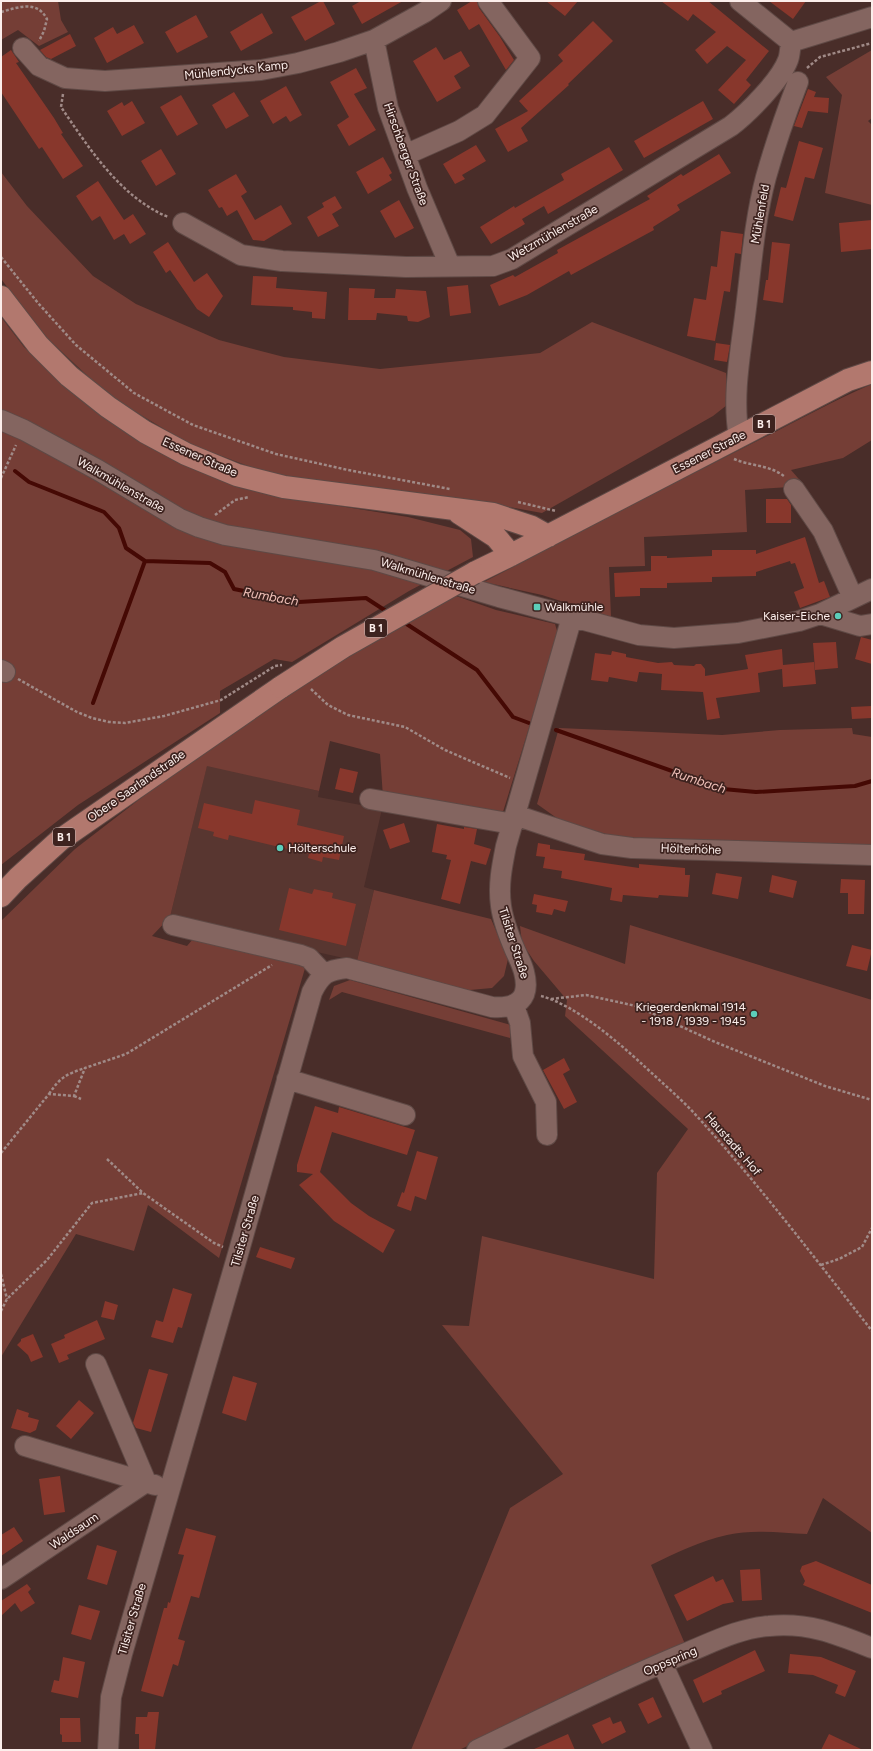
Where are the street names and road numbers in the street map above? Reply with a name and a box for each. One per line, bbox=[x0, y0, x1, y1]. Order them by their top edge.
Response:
street label: Mühlendycks Kamp bbox=[183, 58, 289, 82]
street label: Hirschberger Straße bbox=[381, 101, 431, 208]
street label: Mühlenfeld bbox=[748, 183, 772, 245]
street label: Wetzmühlenstraße bbox=[506, 201, 601, 264]
road number: B 1 bbox=[753, 415, 775, 433]
street label: Essener Straße bbox=[670, 427, 748, 477]
street label: Essener Straße bbox=[160, 434, 240, 480]
street label: Walkmühlenstraße bbox=[75, 454, 168, 516]
street label: Walkmühlenstraße bbox=[379, 555, 478, 597]
road number: B 1 bbox=[365, 619, 387, 637]
street label: Obere Saarlandstraße bbox=[84, 747, 188, 825]
road number: B 1 bbox=[53, 828, 75, 846]
street label: Hölterhöhe bbox=[660, 841, 722, 857]
street label: Tilsiter Straße bbox=[496, 906, 532, 981]
street label: Haustadts Hof bbox=[702, 1110, 764, 1179]
street label: Tilsiter Straße bbox=[228, 1193, 262, 1268]
street label: Waldsaum bbox=[47, 1510, 101, 1552]
street label: Tilsiter Straße bbox=[115, 1581, 149, 1656]
street label: Oppspring bbox=[641, 1643, 699, 1679]

